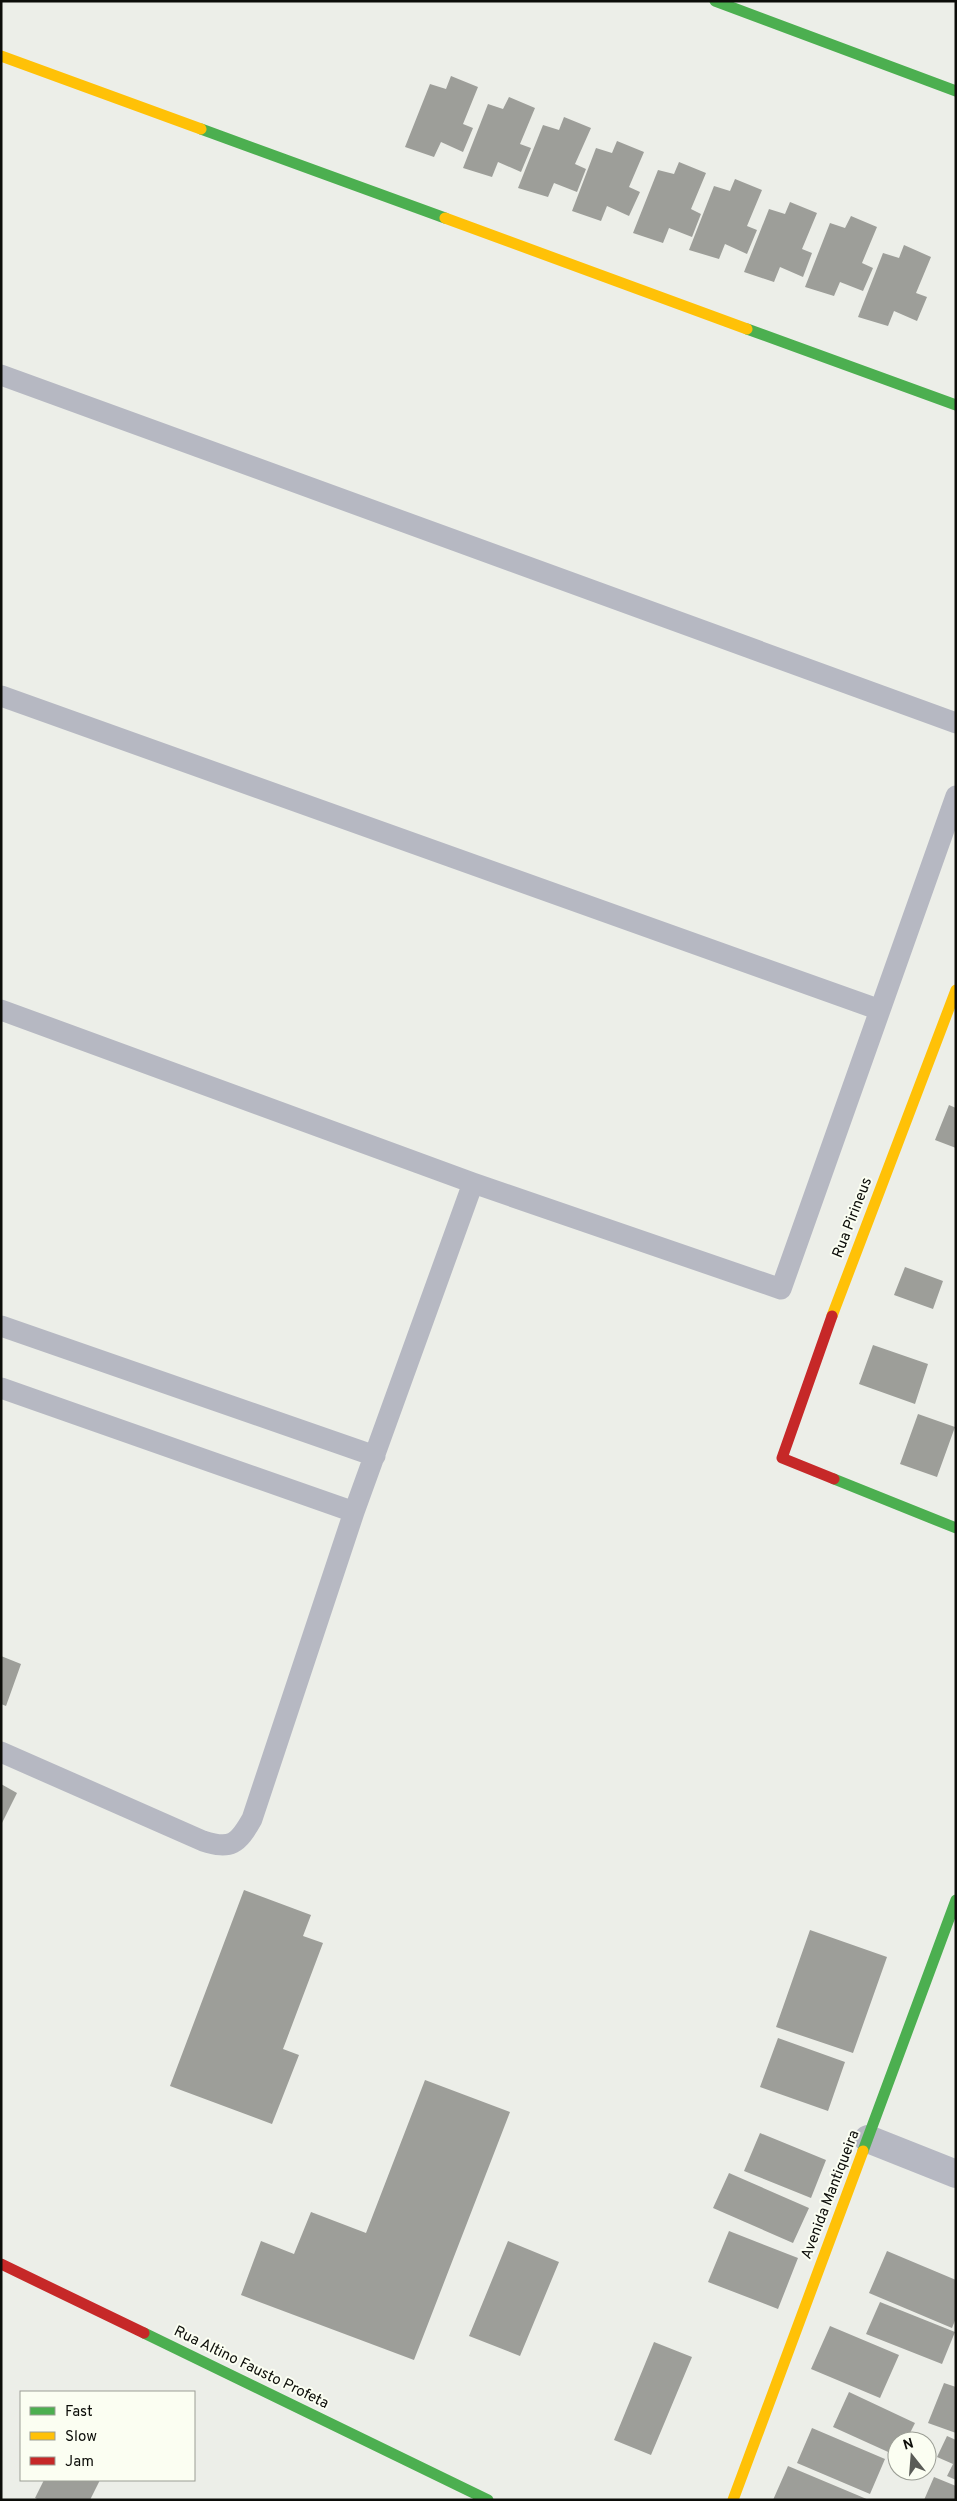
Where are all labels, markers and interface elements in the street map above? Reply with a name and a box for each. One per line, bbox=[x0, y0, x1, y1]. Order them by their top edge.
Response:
street label: Rua Pirineus bbox=[829, 1175, 877, 1261]
street label: Avenida Mantiqueira bbox=[798, 2128, 864, 2262]
street label: Rua Altino Fausto Profeta bbox=[170, 2322, 332, 2414]
legend bbox=[20, 2391, 195, 2481]
text: Fast bbox=[65, 2403, 93, 2422]
text: Slow bbox=[65, 2428, 97, 2447]
north arrow bbox=[887, 2431, 937, 2481]
text: N bbox=[901, 2435, 916, 2455]
text: Jam bbox=[65, 2453, 94, 2472]

